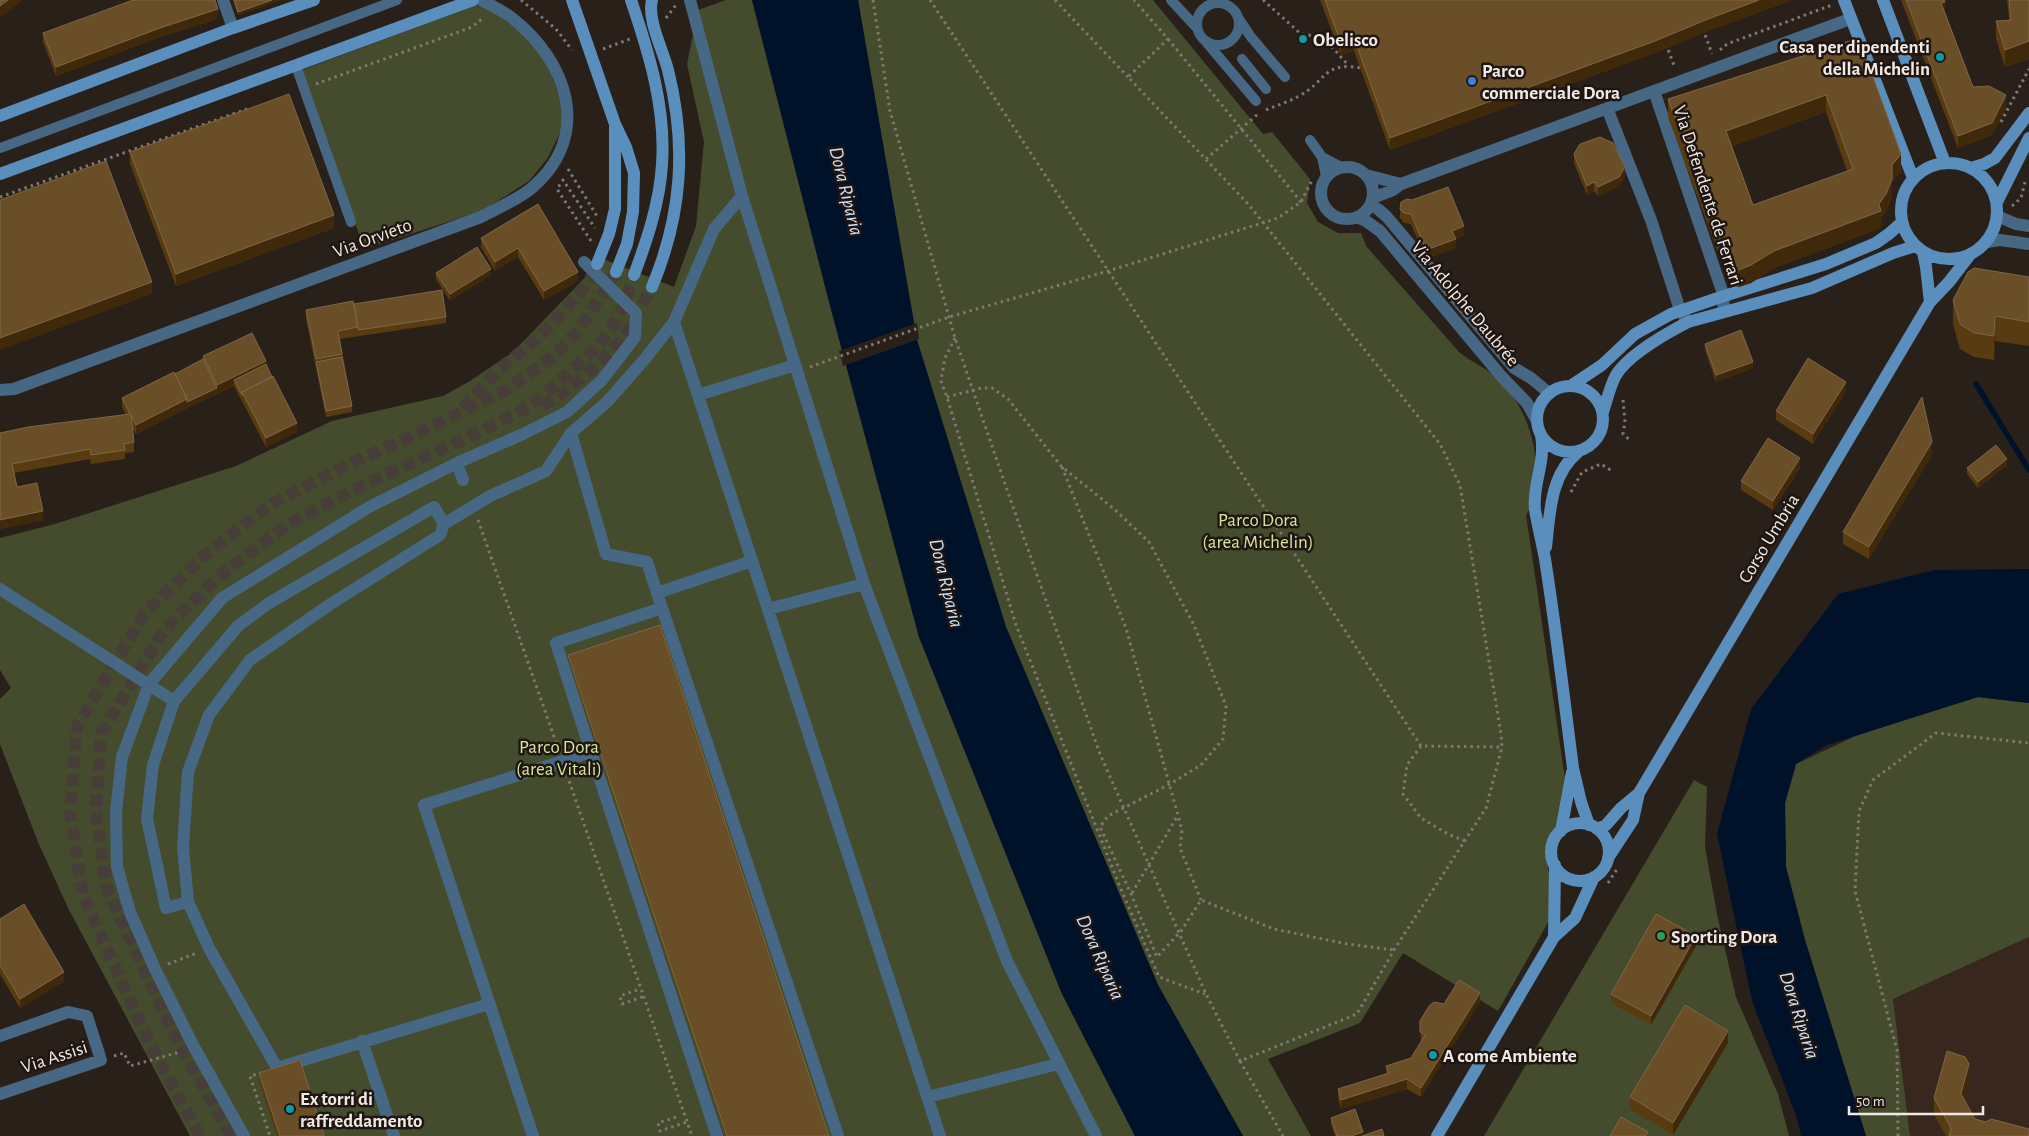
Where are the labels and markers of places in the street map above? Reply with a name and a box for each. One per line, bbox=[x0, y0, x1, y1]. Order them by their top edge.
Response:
place label: Obelisco bbox=[1313, 31, 1378, 50]
marker: Obelisco bbox=[1297, 33, 1309, 45]
place label: Casa per dipendenti della Michelin bbox=[1779, 38, 1930, 79]
marker: Casa per dipendenti della Michelin bbox=[1934, 51, 1946, 63]
place label: Parco commerciale Dora bbox=[1482, 62, 1620, 103]
marker: Parco commerciale Dora bbox=[1466, 75, 1478, 87]
place label: Sporting Dora bbox=[1671, 928, 1777, 947]
marker: Sporting Dora bbox=[1655, 930, 1667, 942]
place label: A come Ambiente bbox=[1443, 1047, 1577, 1066]
marker: A come Ambiente bbox=[1427, 1049, 1439, 1061]
place label: Ex torri di raffreddamento bbox=[300, 1090, 422, 1131]
marker: Ex torri di raffreddamento bbox=[284, 1103, 296, 1115]

